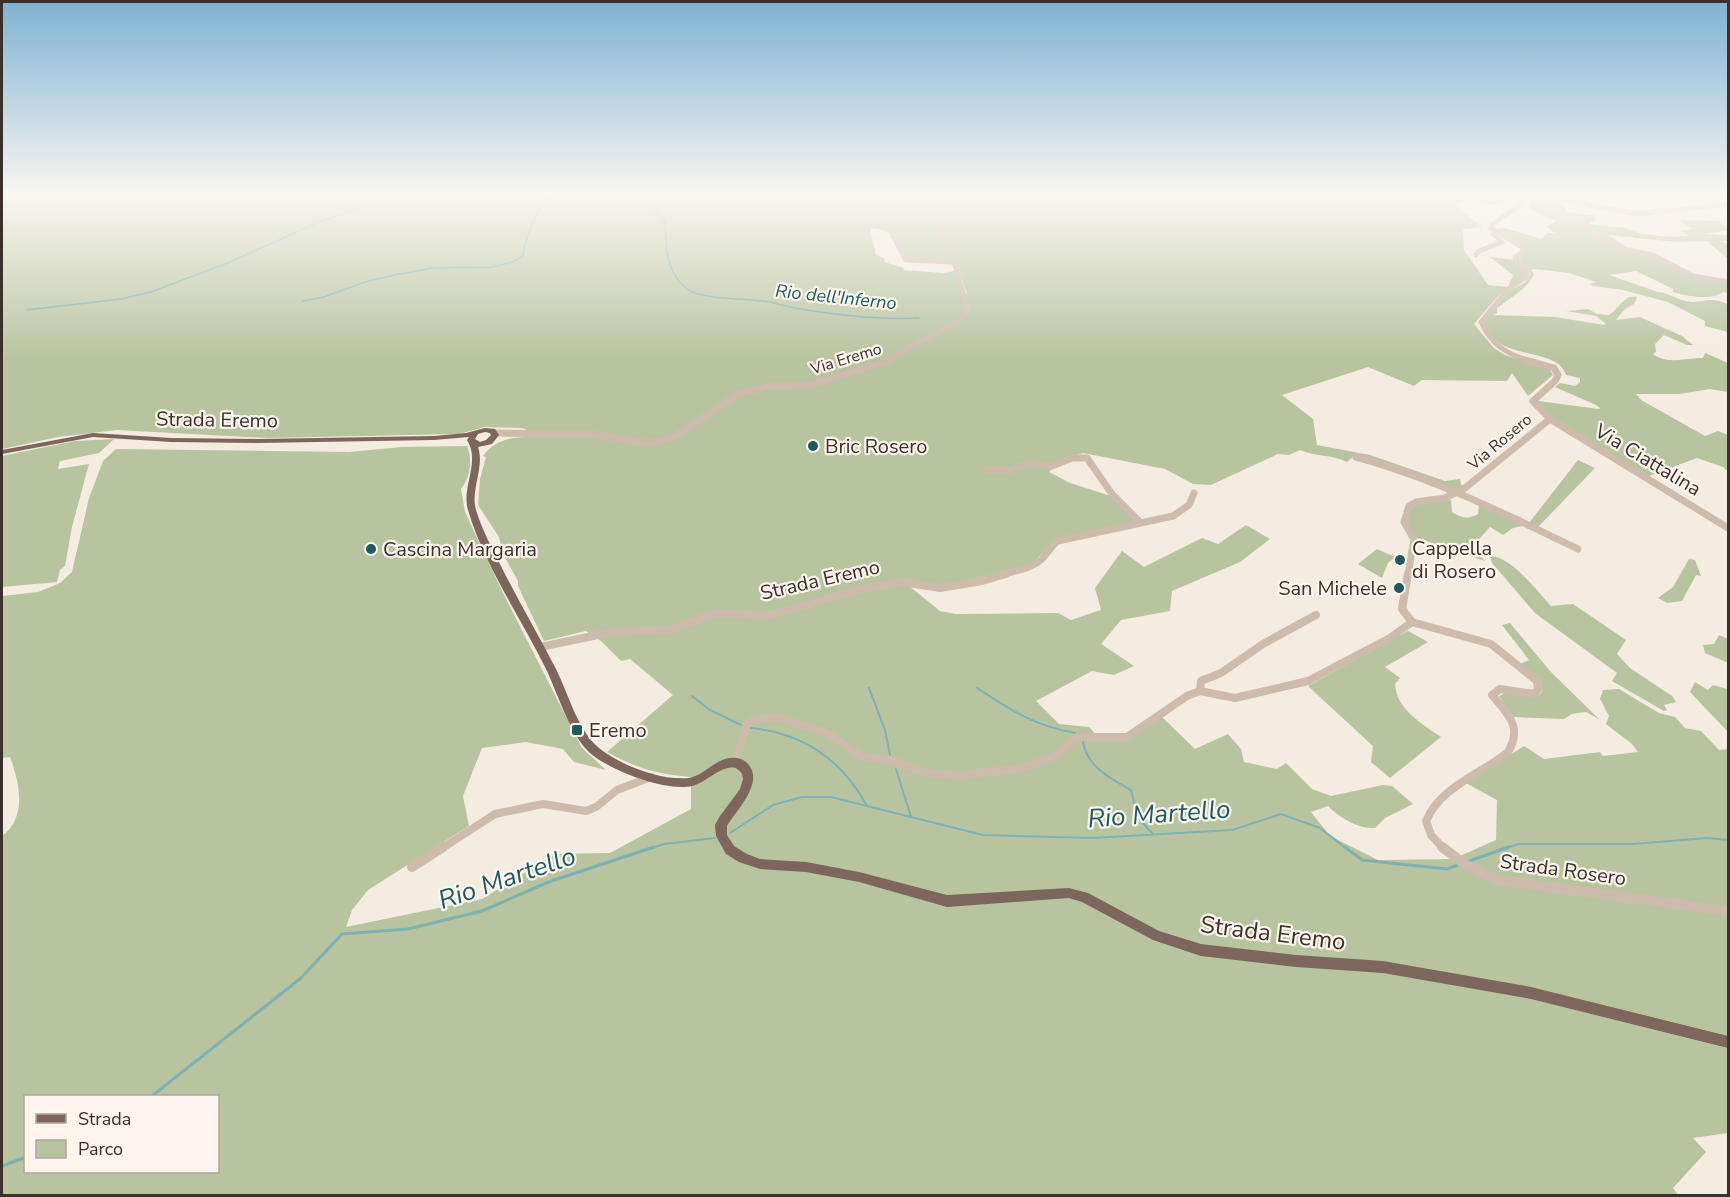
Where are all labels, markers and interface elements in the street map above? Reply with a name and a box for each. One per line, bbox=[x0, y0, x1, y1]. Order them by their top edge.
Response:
water label: Rio dell'Inferno bbox=[774, 279, 898, 315]
street label: Via Eremo bbox=[807, 338, 884, 381]
street label: Strada Eremo bbox=[156, 405, 278, 435]
street label: Via Rosero bbox=[1462, 409, 1537, 476]
street label: Via Ciattalina bbox=[1589, 417, 1706, 502]
place label: Bric Rosero bbox=[825, 433, 927, 460]
marker: Bric Rosero bbox=[806, 439, 820, 453]
place label: Cappella di Rosero bbox=[1412, 535, 1496, 585]
place label: Cascina Margaria bbox=[383, 536, 537, 563]
marker: Cascina Margaria bbox=[364, 542, 378, 556]
street label: Strada Eremo bbox=[758, 553, 882, 607]
marker: Cappella di Rosero bbox=[1393, 553, 1407, 567]
place label: San Michele bbox=[1278, 575, 1387, 602]
marker: San Michele bbox=[1392, 581, 1406, 595]
place label: Eremo bbox=[589, 717, 647, 744]
marker: Eremo bbox=[570, 723, 584, 737]
water label: Rio Martello bbox=[1086, 792, 1232, 836]
water label: Rio Martello bbox=[434, 838, 580, 918]
street label: Strada Rosero bbox=[1498, 848, 1628, 892]
street label: Strada Eremo bbox=[1198, 908, 1348, 958]
legend bbox=[24, 1095, 219, 1173]
text: Strada bbox=[78, 1107, 131, 1131]
text: Parco bbox=[78, 1137, 123, 1161]

